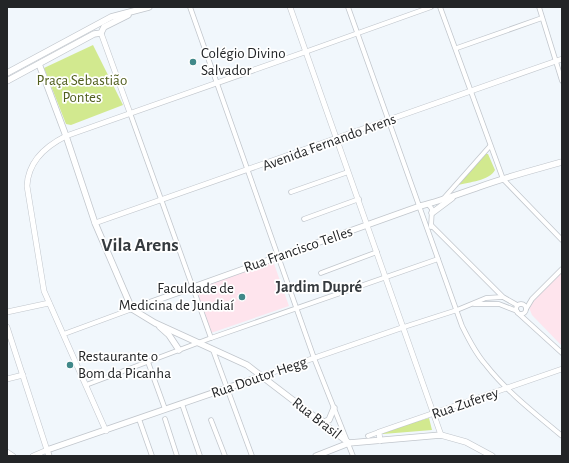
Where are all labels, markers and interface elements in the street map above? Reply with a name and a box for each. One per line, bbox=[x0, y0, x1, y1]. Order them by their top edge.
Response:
place label: Colégio Divino Salvador bbox=[201, 46, 286, 78]
marker: Colégio Divino Salvador bbox=[188, 57, 198, 67]
park label: Praça Sebastião Pontes bbox=[37, 73, 127, 105]
street label: Avenida Fernando Arens bbox=[260, 111, 398, 174]
street label: Rua Francisco Telles bbox=[242, 224, 354, 275]
district label: Vila Arens bbox=[101, 236, 179, 255]
district label: Jardim Dupré bbox=[276, 279, 363, 295]
place label: Faculdade de Medicina de Jundiaí bbox=[119, 281, 234, 313]
marker: Faculdade de Medicina de Jundiaí bbox=[237, 292, 247, 302]
place label: Restaurante o Bom da Picanha bbox=[78, 349, 171, 381]
street label: Rua Doutor Hegg bbox=[209, 354, 310, 401]
marker: Restaurante o Bom da Picanha bbox=[65, 360, 75, 370]
street label: Rua Zuferey bbox=[430, 385, 501, 422]
street label: Rua Brasil bbox=[289, 395, 344, 442]

